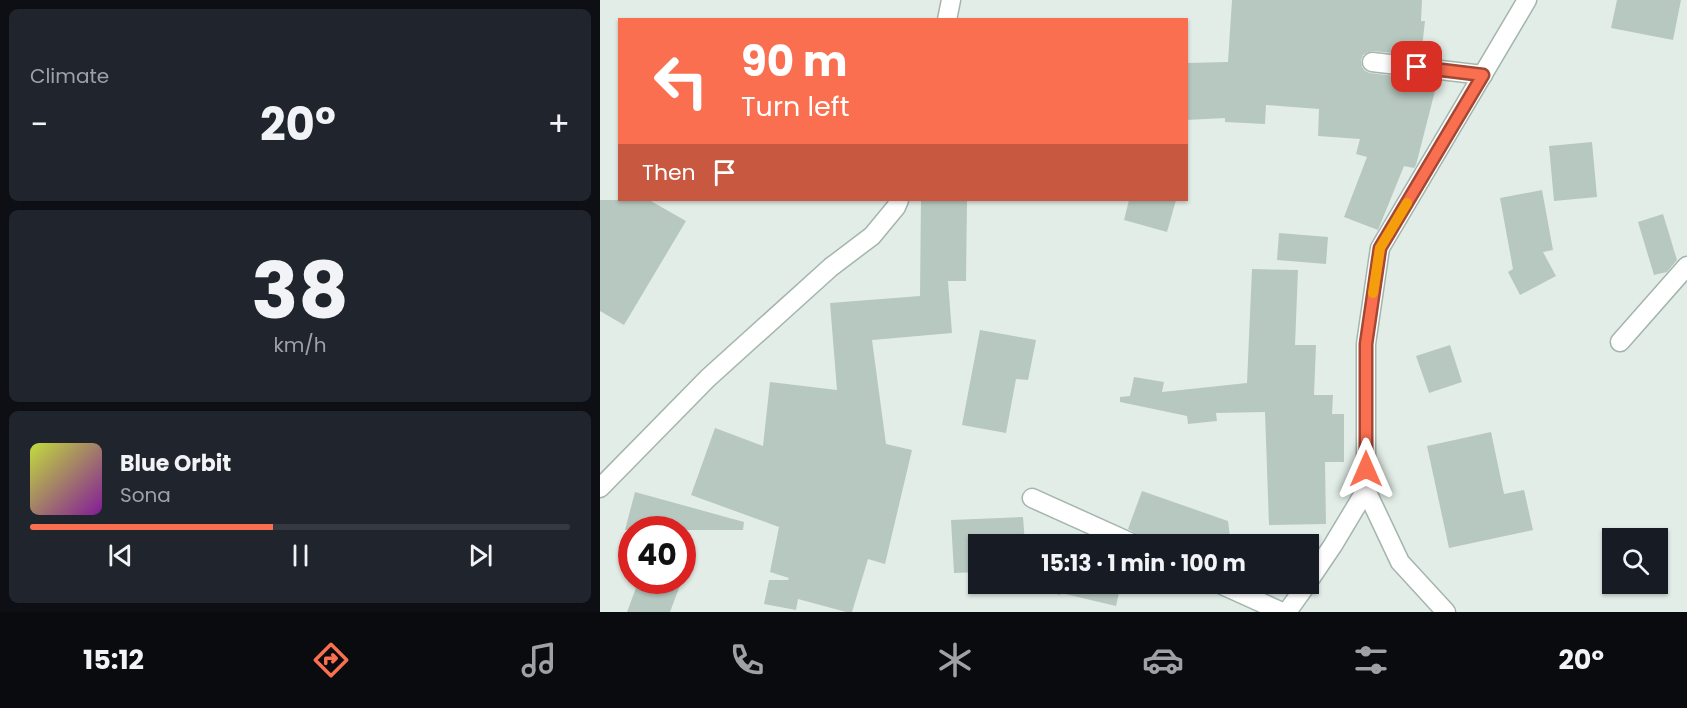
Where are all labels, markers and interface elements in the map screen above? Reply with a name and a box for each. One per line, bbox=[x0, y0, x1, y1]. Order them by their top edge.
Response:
text: 90 m bbox=[741, 32, 848, 91]
pin bbox=[1391, 41, 1442, 92]
icon: left bbox=[642, 42, 720, 120]
icon: arrive bbox=[1400, 50, 1433, 83]
text: Climate bbox=[30, 62, 109, 90]
text: Turn left bbox=[741, 88, 850, 125]
text: 20° bbox=[260, 93, 336, 156]
text: − bbox=[30, 101, 48, 148]
text: + bbox=[547, 101, 570, 148]
icon: arrive bbox=[708, 156, 741, 189]
text: Then bbox=[642, 157, 696, 188]
text: 38 bbox=[251, 236, 349, 345]
text: km/h bbox=[273, 331, 327, 359]
position arrow bbox=[1334, 437, 1398, 501]
text: Blue Orbit bbox=[120, 448, 231, 479]
text: Sona bbox=[120, 481, 171, 509]
speed limit sign: 40 bbox=[618, 516, 696, 594]
map controls bbox=[1602, 528, 1668, 594]
button: search bbox=[1602, 528, 1668, 594]
icon: previous bbox=[104, 539, 137, 572]
icon: pause bbox=[284, 539, 317, 572]
icon: next bbox=[464, 539, 497, 572]
text: 15:13 · 1 min · 100 m bbox=[1041, 548, 1246, 579]
icon: directions bbox=[310, 639, 352, 681]
icon: music bbox=[518, 639, 560, 681]
icon: phone bbox=[726, 639, 768, 681]
icon: climate bbox=[934, 639, 976, 681]
icon: car bbox=[1142, 639, 1184, 681]
icon: filters bbox=[1350, 639, 1392, 681]
text: 15:12 bbox=[83, 641, 144, 678]
text: 20° bbox=[1558, 641, 1604, 678]

